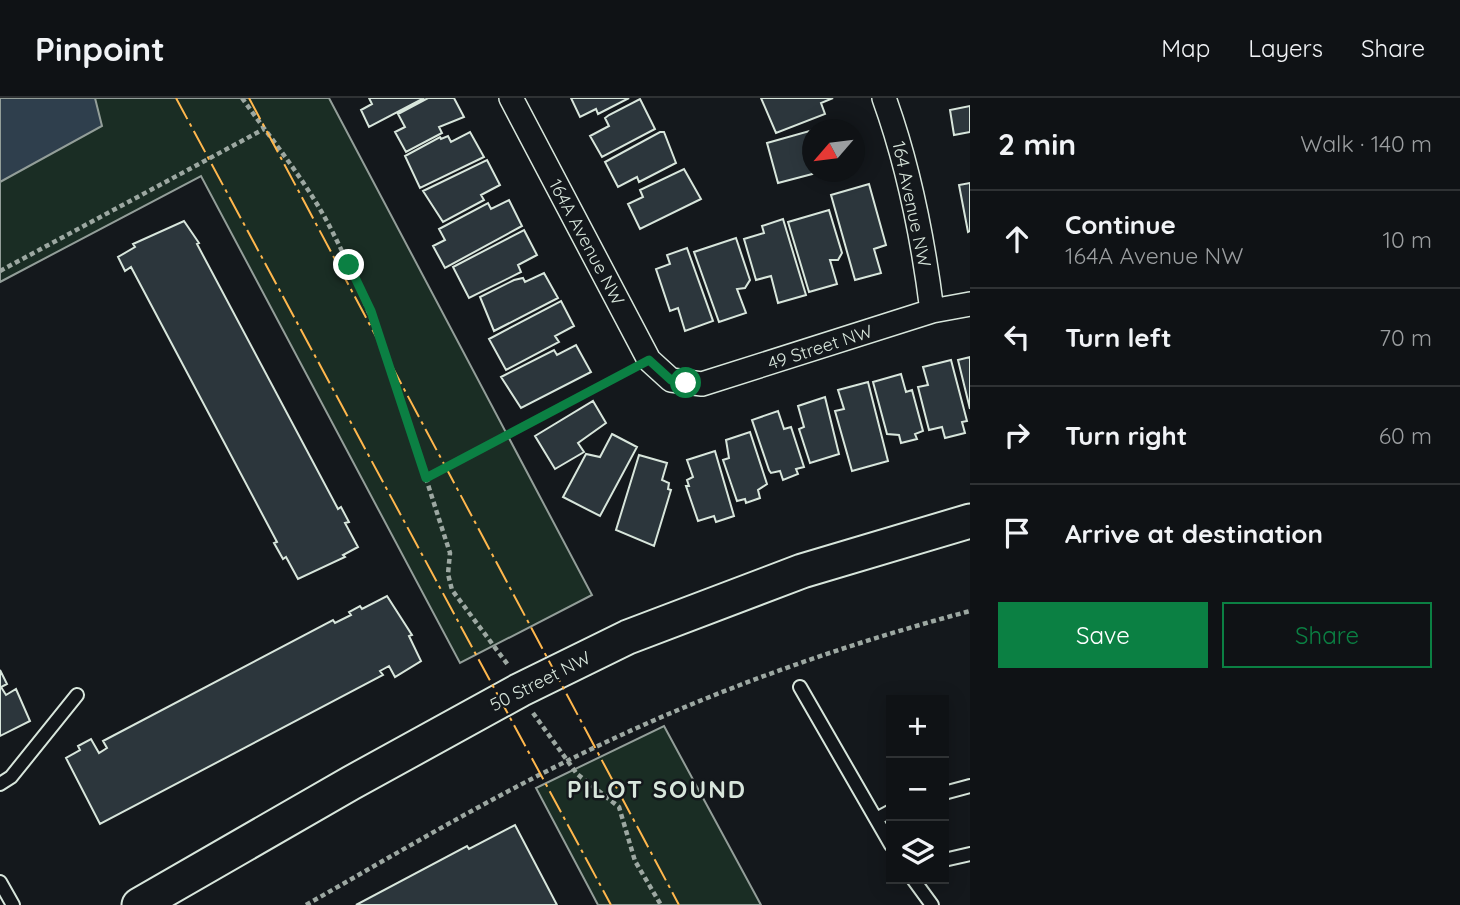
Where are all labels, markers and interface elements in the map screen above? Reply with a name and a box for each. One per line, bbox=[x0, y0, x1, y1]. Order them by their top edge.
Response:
text: Pinpoint bbox=[35, 28, 165, 69]
text: Map bbox=[1161, 33, 1210, 63]
text: Layers bbox=[1248, 33, 1323, 63]
text: Share bbox=[1361, 33, 1425, 63]
north arrow bbox=[802, 119, 865, 182]
text: 2 min bbox=[998, 125, 1076, 163]
text: Walk · 140 m bbox=[1300, 129, 1432, 158]
street label: 164 Avenue NW bbox=[887, 139, 937, 269]
street label: 164A Avenue NW bbox=[544, 175, 630, 309]
text: Continue bbox=[1065, 208, 1176, 241]
icon: ahead bbox=[998, 220, 1036, 258]
text: 10 m bbox=[1383, 225, 1432, 254]
text: 164A Avenue NW bbox=[1065, 241, 1243, 270]
route end bbox=[333, 249, 364, 280]
icon: left bbox=[998, 318, 1036, 356]
street label: 49 Street NW bbox=[765, 319, 875, 375]
text: Turn left bbox=[1065, 321, 1172, 354]
text: 70 m bbox=[1379, 323, 1432, 352]
route start bbox=[670, 367, 701, 398]
icon: right bbox=[998, 416, 1036, 454]
text: Turn right bbox=[1065, 419, 1187, 452]
text: 60 m bbox=[1379, 421, 1432, 450]
icon: arrive bbox=[998, 514, 1036, 552]
text: Arrive at destination bbox=[1065, 517, 1323, 550]
button: Save bbox=[998, 602, 1208, 668]
button: Share bbox=[1222, 602, 1432, 668]
street label: 50 Street NW bbox=[486, 646, 594, 716]
map controls bbox=[886, 695, 949, 884]
button: + bbox=[886, 695, 949, 758]
button: − bbox=[886, 758, 949, 821]
district label: PILOT SOUND bbox=[567, 774, 747, 804]
button: layers bbox=[886, 821, 949, 884]

